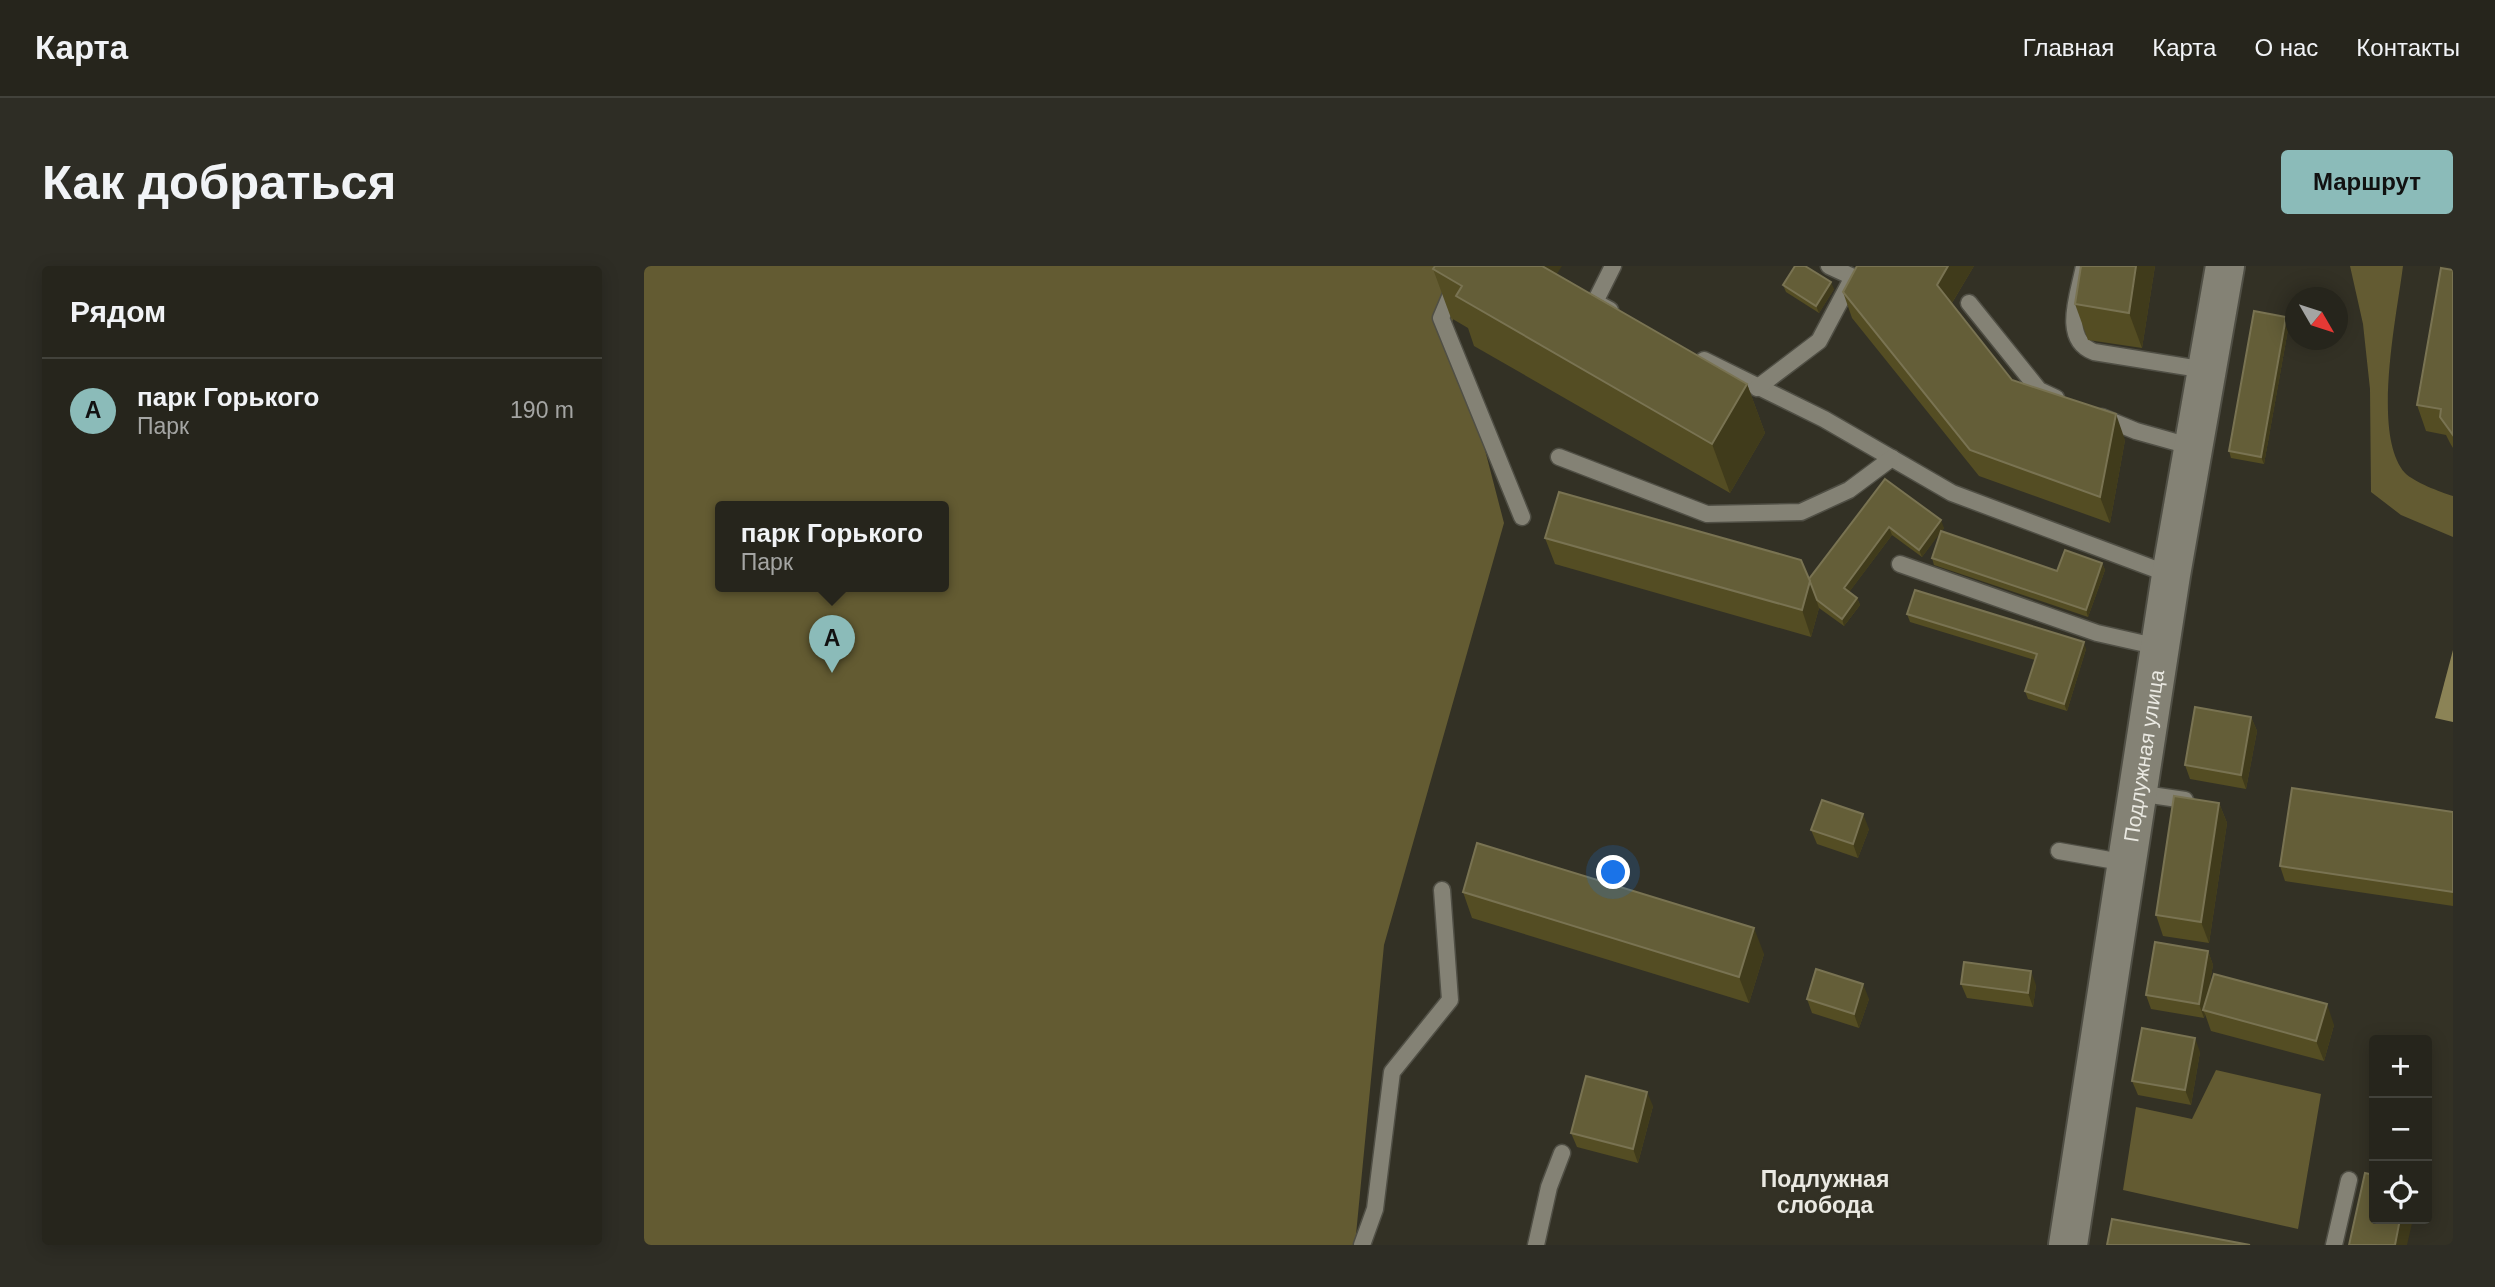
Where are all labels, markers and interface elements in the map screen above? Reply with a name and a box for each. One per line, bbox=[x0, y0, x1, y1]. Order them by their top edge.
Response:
text: Карта bbox=[35, 29, 128, 66]
text: Главная bbox=[2023, 34, 2114, 61]
text: Карта bbox=[2152, 34, 2216, 61]
text: О нас bbox=[2254, 34, 2318, 61]
text: Контакты bbox=[2356, 34, 2460, 61]
button: Маршрут bbox=[2281, 150, 2453, 214]
text: Как добраться bbox=[42, 155, 396, 209]
north arrow bbox=[2285, 287, 2348, 350]
text: Рядом bbox=[70, 295, 166, 328]
text: парк Горького bbox=[137, 382, 319, 412]
text: A bbox=[85, 397, 101, 423]
text: 190 m bbox=[510, 397, 574, 423]
text: Парк bbox=[137, 413, 189, 439]
popup bbox=[715, 501, 949, 592]
text: парк Горького bbox=[741, 518, 923, 548]
text: Парк bbox=[741, 549, 793, 575]
pin: A bbox=[809, 615, 855, 673]
street label: Подлужная улица bbox=[2119, 668, 2168, 843]
your location bbox=[1596, 855, 1630, 889]
map controls bbox=[2369, 1035, 2432, 1224]
button: + bbox=[2369, 1035, 2432, 1098]
button: − bbox=[2369, 1098, 2432, 1161]
button: locate bbox=[2369, 1161, 2432, 1224]
district label: Подлужная слобода bbox=[1761, 1166, 1889, 1218]

